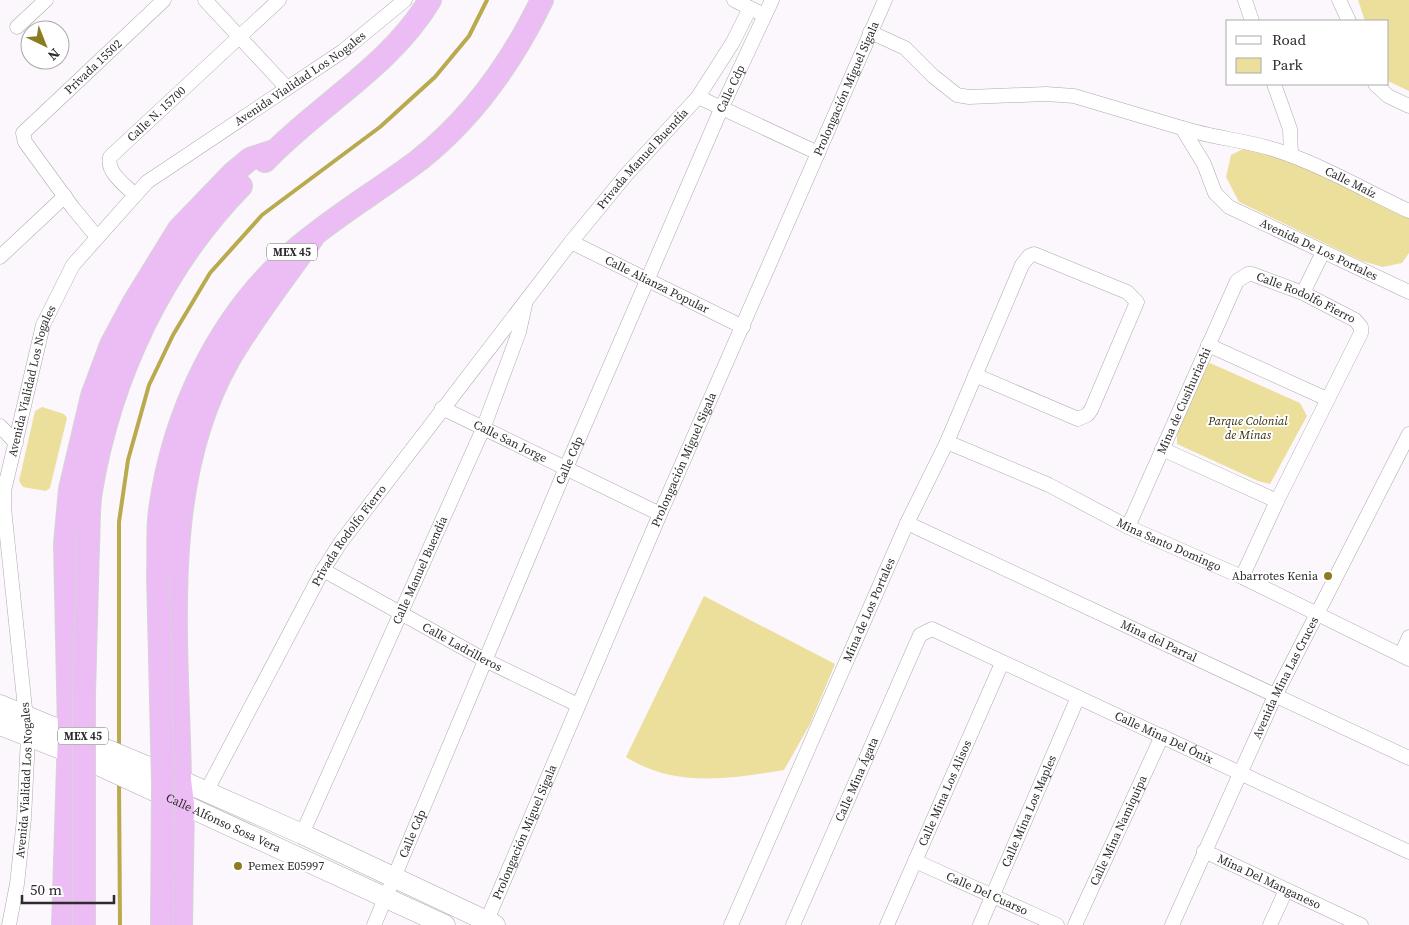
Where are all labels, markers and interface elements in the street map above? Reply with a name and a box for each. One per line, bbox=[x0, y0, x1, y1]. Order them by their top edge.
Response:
street label: Prolongación Miguel Sigala bbox=[810, 18, 883, 158]
north arrow bbox=[20, 20, 70, 70]
legend bbox=[1226, 20, 1389, 85]
street label: Avenida Vialidad Los Nogales bbox=[231, 28, 369, 129]
text: Road bbox=[1272, 29, 1306, 50]
street label: Privada 15502 bbox=[61, 36, 125, 98]
text: N bbox=[43, 44, 64, 65]
text: Park bbox=[1272, 54, 1304, 75]
street label: Calle Cdp bbox=[713, 62, 749, 115]
street label: Calle N. 15700 bbox=[124, 83, 189, 145]
street label: Privada Manuel Buendía bbox=[593, 104, 692, 213]
street label: Calle Maíz bbox=[1322, 163, 1380, 202]
street label: Avenida De Los Portales bbox=[1257, 215, 1380, 284]
road number: MEX 45 bbox=[267, 243, 317, 260]
street label: Calle Alianza Popular bbox=[602, 252, 712, 317]
street label: Calle Rodolfo Fierro bbox=[1254, 268, 1359, 327]
street label: Avenida Vialidad Los Nogales bbox=[4, 303, 60, 458]
street label: Mina de Cusihuriachi bbox=[1153, 345, 1215, 457]
street label: Prolongación Miguel Sigala bbox=[647, 389, 721, 529]
park label: Parque Colonial de Minas bbox=[1207, 413, 1288, 443]
street label: Calle San Jorge bbox=[471, 417, 550, 466]
street label: Calle Cdp bbox=[552, 434, 587, 487]
street label: Privada Rodolfo Fierro bbox=[308, 481, 390, 589]
street label: Calle Manuel Buendía bbox=[389, 513, 451, 627]
street label: Mina Santo Domingo bbox=[1114, 514, 1224, 575]
street label: Mina de Los Portales bbox=[839, 555, 899, 664]
place label: Abarrotes Kenia bbox=[1232, 568, 1319, 584]
marker: Abarrotes Kenia bbox=[1322, 570, 1334, 582]
street label: Avenida Mina Las Cruces bbox=[1249, 614, 1322, 741]
street label: Mina del Parral bbox=[1118, 616, 1200, 666]
street label: Calle Ladrilleros bbox=[419, 619, 505, 675]
street label: Avenida Vialidad Los Nogales bbox=[12, 701, 36, 859]
street label: Calle Mina Del Ónix bbox=[1112, 708, 1216, 768]
road number: MEX 45 bbox=[58, 728, 108, 744]
street label: Calle Mina Ágata bbox=[831, 734, 883, 824]
street label: Calle Mina Los Alisos bbox=[915, 738, 975, 849]
street label: Calle Mina Los Maples bbox=[998, 753, 1060, 870]
street label: Prolongación Miguel Sigala bbox=[489, 761, 561, 902]
street label: Calle Mina Namiquipa bbox=[1086, 772, 1151, 888]
street label: Calle Alfonso Sosa Vera bbox=[163, 790, 284, 857]
street label: Calle Cdp bbox=[395, 807, 430, 860]
street label: Mina Del Manganeso bbox=[1215, 850, 1324, 913]
place label: Pemex E05997 bbox=[248, 858, 324, 874]
marker: Pemex E05997 bbox=[232, 860, 244, 872]
street label: Calle Del Cuarso bbox=[944, 868, 1031, 919]
scale bar bbox=[22, 872, 115, 904]
text: 50 m bbox=[30, 879, 62, 900]

